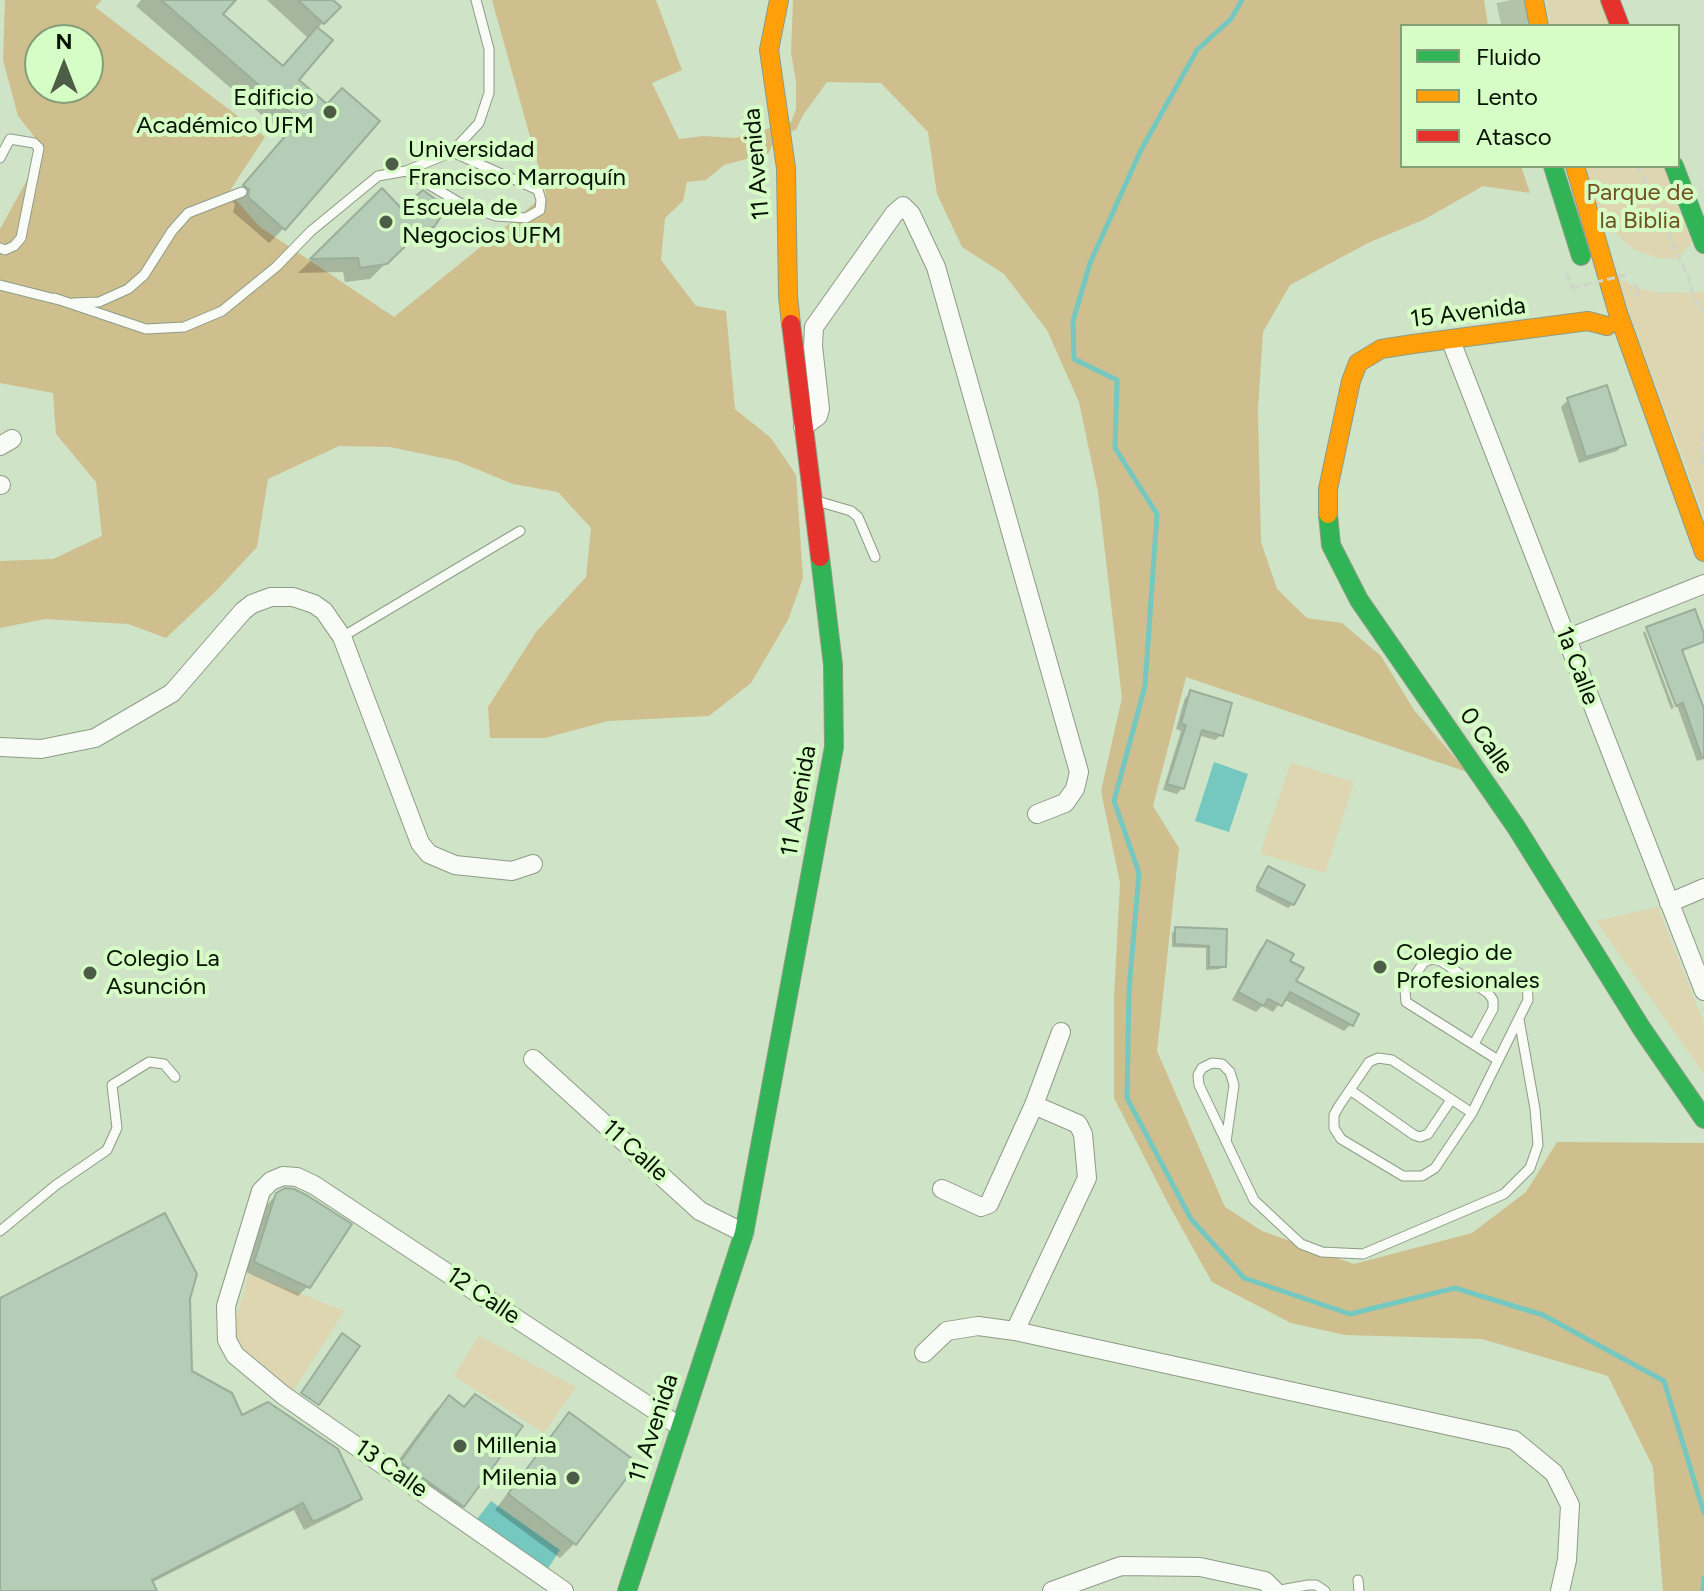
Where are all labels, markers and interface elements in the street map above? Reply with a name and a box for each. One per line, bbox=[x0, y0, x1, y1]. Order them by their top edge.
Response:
north arrow bbox=[24, 24, 104, 104]
legend bbox=[1400, 24, 1680, 168]
text: N bbox=[55, 28, 73, 55]
text: Fluido bbox=[1476, 42, 1541, 71]
text: Lento bbox=[1476, 82, 1538, 111]
place label: Edificio Académico UFM bbox=[136, 84, 314, 140]
marker: Edificio Académico UFM bbox=[321, 103, 339, 121]
street label: 11 Avenida bbox=[738, 107, 776, 221]
text: Atasco bbox=[1476, 122, 1552, 151]
place label: Universidad Francisco Marroquín bbox=[408, 136, 626, 192]
marker: Universidad Francisco Marroquín bbox=[383, 155, 401, 173]
park label: Parque de la Biblia bbox=[1586, 179, 1694, 235]
place label: Escuela de Negocios UFM bbox=[402, 194, 562, 250]
marker: Escuela de Negocios UFM bbox=[377, 213, 395, 231]
street label: 15 Avenida bbox=[1409, 292, 1527, 334]
street label: 1a Calle bbox=[1549, 623, 1605, 709]
street label: 0 Calle bbox=[1453, 702, 1519, 780]
street label: 11 Avenida bbox=[775, 743, 823, 859]
place label: Colegio de Profesionales bbox=[1396, 939, 1540, 995]
place label: Colegio La Asunción bbox=[106, 945, 220, 1001]
marker: Colegio de Profesionales bbox=[1371, 958, 1389, 976]
marker: Colegio La Asunción bbox=[81, 964, 99, 982]
street label: 11 Calle bbox=[596, 1114, 674, 1188]
street label: 12 Calle bbox=[441, 1261, 525, 1331]
street label: 11 Avenida bbox=[623, 1370, 685, 1486]
place label: Millenia bbox=[476, 1432, 557, 1460]
street label: 13 Calle bbox=[349, 1434, 433, 1504]
marker: Millenia bbox=[451, 1437, 469, 1455]
place label: Milenia bbox=[482, 1464, 557, 1492]
marker: Milenia bbox=[564, 1469, 582, 1487]

